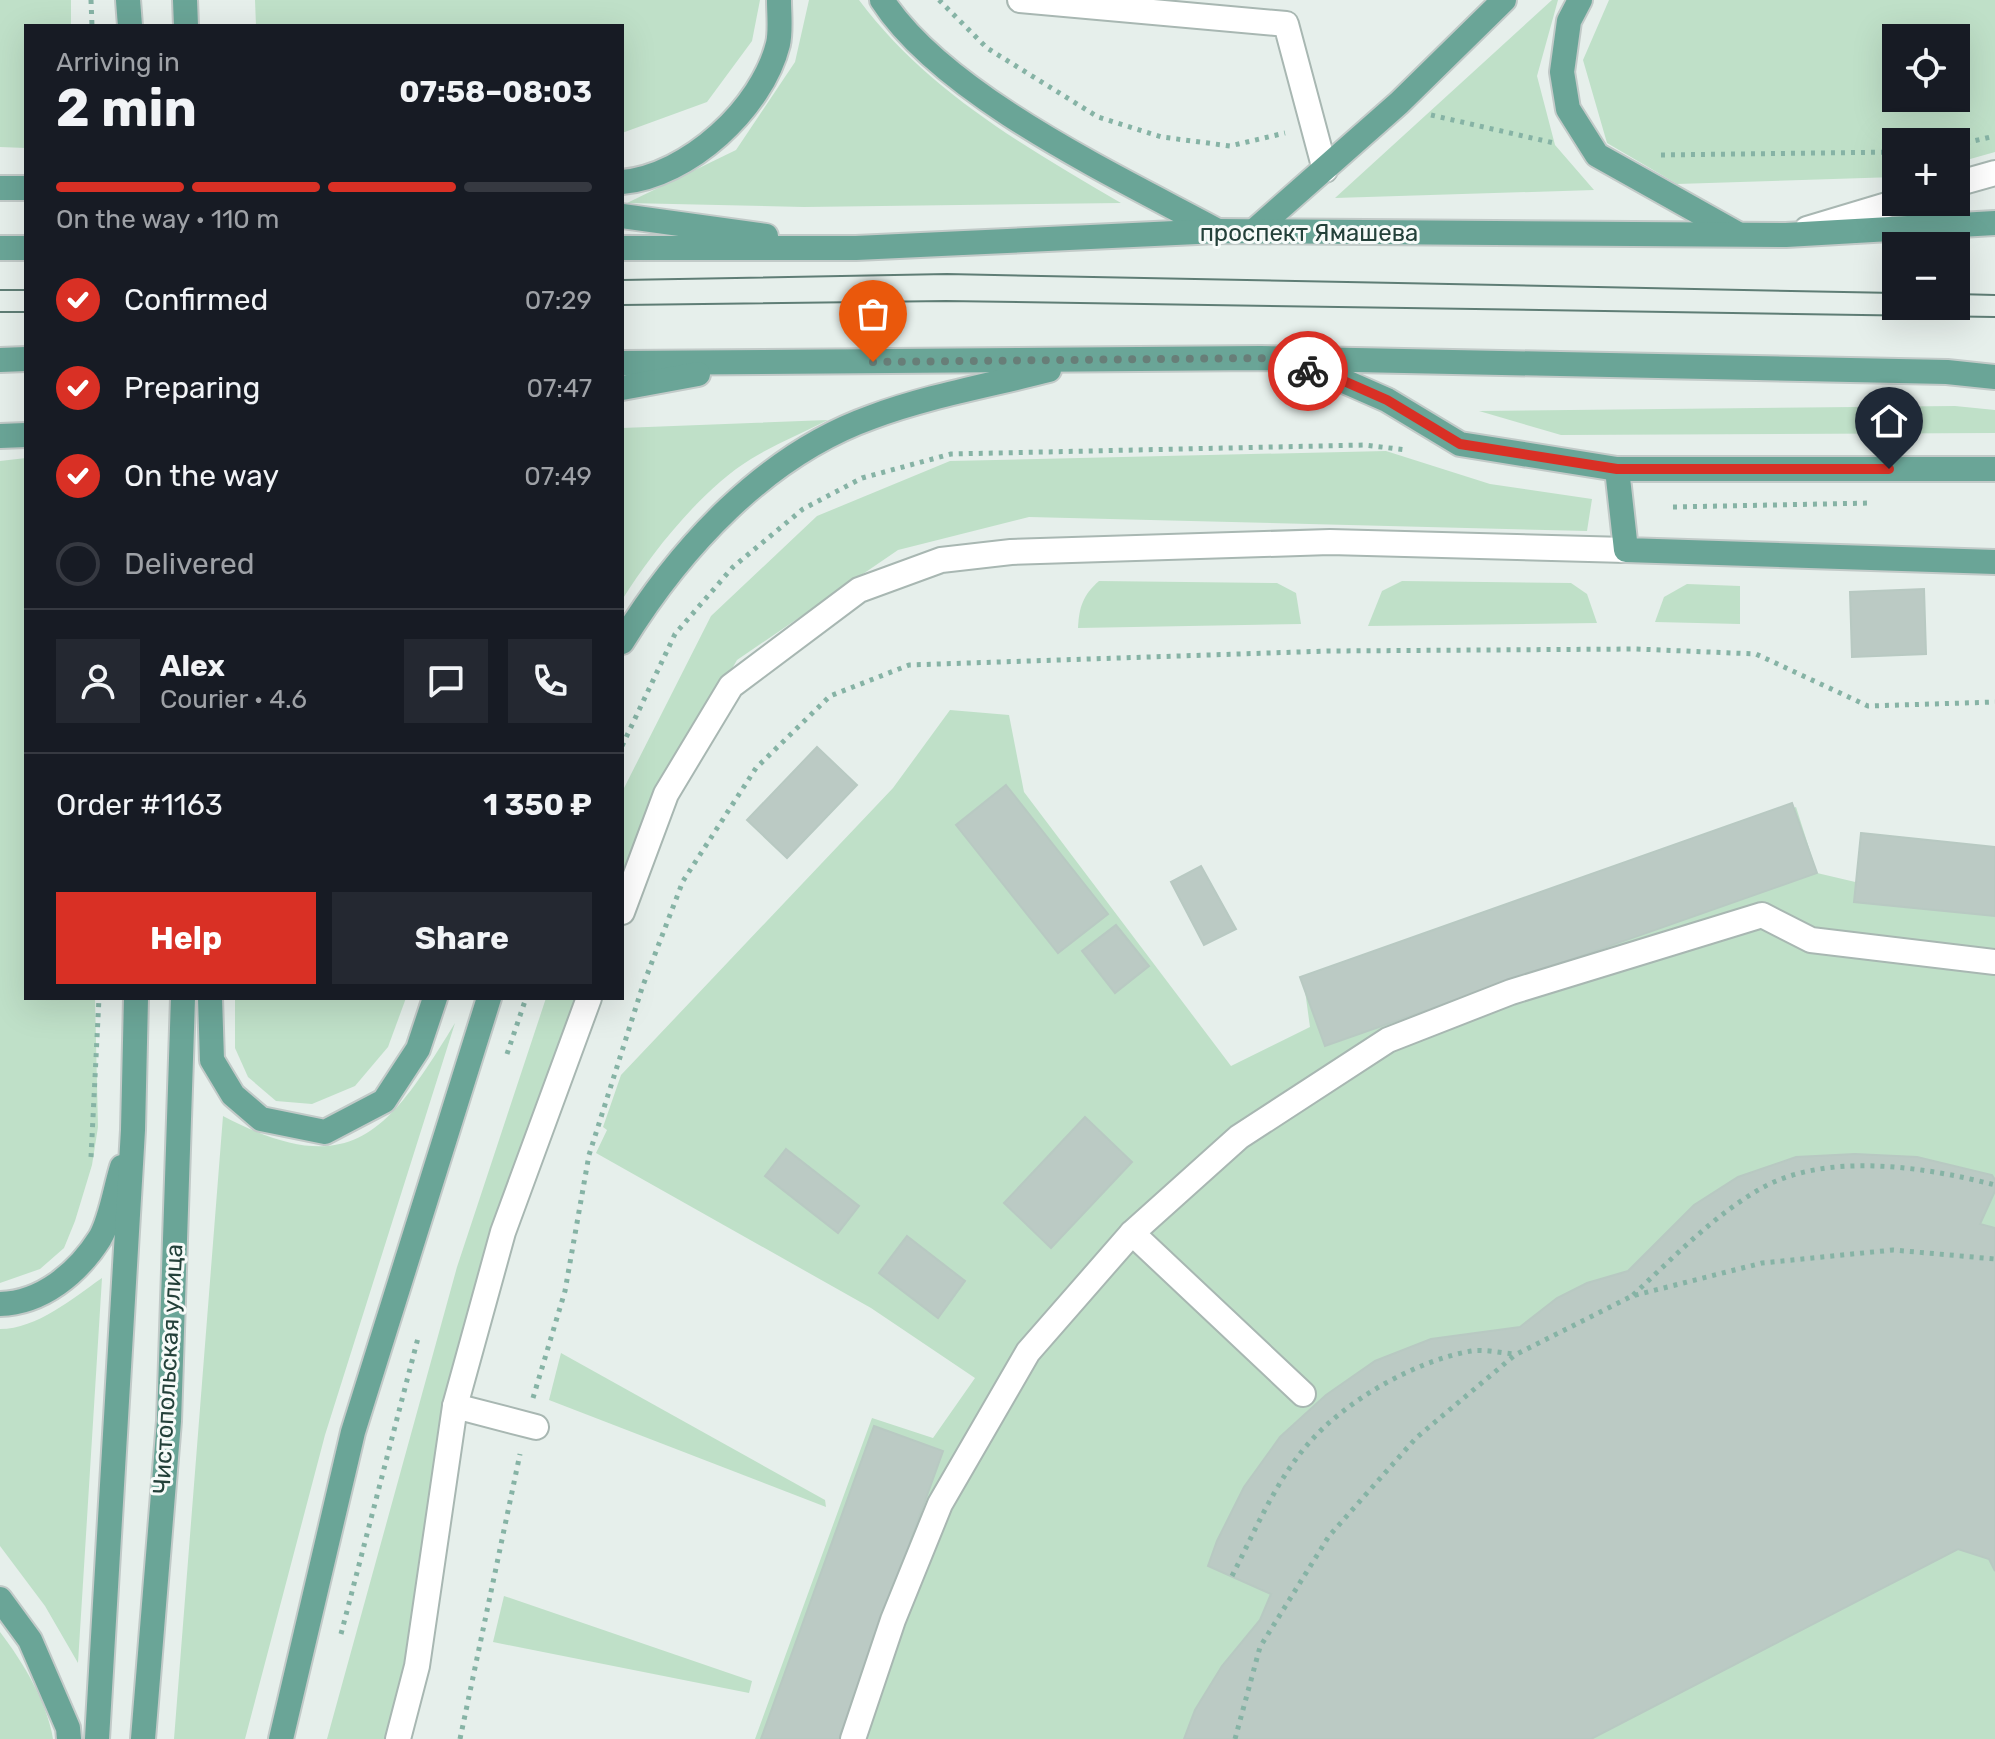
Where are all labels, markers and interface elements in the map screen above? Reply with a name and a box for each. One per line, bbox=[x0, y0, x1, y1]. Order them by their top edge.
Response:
map controls bbox=[1882, 24, 1970, 320]
button: locate bbox=[1882, 24, 1970, 112]
text: Arriving in bbox=[56, 47, 180, 78]
text: 07:58–08:03 bbox=[399, 74, 592, 110]
text: 2 min bbox=[56, 77, 197, 139]
button: + bbox=[1882, 128, 1970, 216]
text: On the way · 110 m bbox=[56, 204, 279, 235]
street label: проспект Ямашева bbox=[1200, 219, 1418, 247]
button: − bbox=[1882, 232, 1970, 320]
icon: check bbox=[56, 278, 100, 322]
pin bbox=[839, 280, 907, 362]
text: Confirmed bbox=[124, 282, 268, 318]
text: 07:29 bbox=[525, 285, 592, 316]
icon: bag bbox=[851, 292, 895, 336]
courier bbox=[1268, 331, 1348, 411]
icon: bike bbox=[1286, 349, 1330, 393]
icon: check bbox=[56, 366, 100, 410]
text: Preparing bbox=[124, 370, 260, 406]
text: 07:47 bbox=[526, 373, 592, 404]
pin bbox=[1855, 387, 1923, 469]
icon: home bbox=[1867, 399, 1911, 443]
icon: check bbox=[56, 454, 100, 498]
text: On the way bbox=[124, 458, 279, 494]
text: 07:49 bbox=[524, 461, 592, 492]
text: Delivered bbox=[124, 546, 255, 582]
button: person bbox=[56, 639, 140, 723]
button: chat bbox=[404, 639, 488, 723]
button: phone bbox=[508, 639, 592, 723]
text: Alex bbox=[160, 648, 225, 684]
text: Courier · 4.6 bbox=[160, 684, 307, 715]
text: Order #1163 bbox=[56, 787, 223, 823]
text: 1 350 ₽ bbox=[483, 787, 592, 823]
button: Help bbox=[56, 892, 316, 984]
button: Share bbox=[332, 892, 592, 984]
street label: Чистопольская улица bbox=[147, 1243, 189, 1495]

